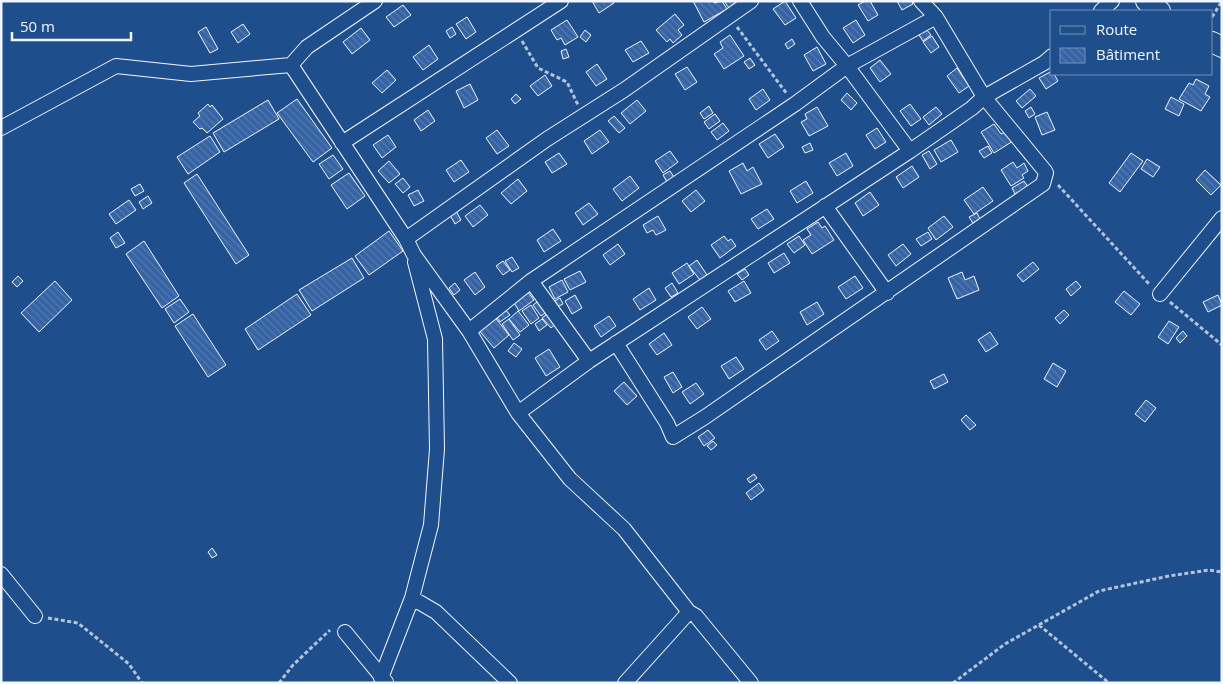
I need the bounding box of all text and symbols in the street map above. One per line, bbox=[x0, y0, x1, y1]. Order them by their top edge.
scale bar bbox=[12, 10, 131, 42]
legend bbox=[1050, 10, 1213, 75]
text: 50 m bbox=[20, 16, 55, 36]
text: Route bbox=[1096, 19, 1137, 39]
text: Bâtiment bbox=[1096, 44, 1160, 64]

